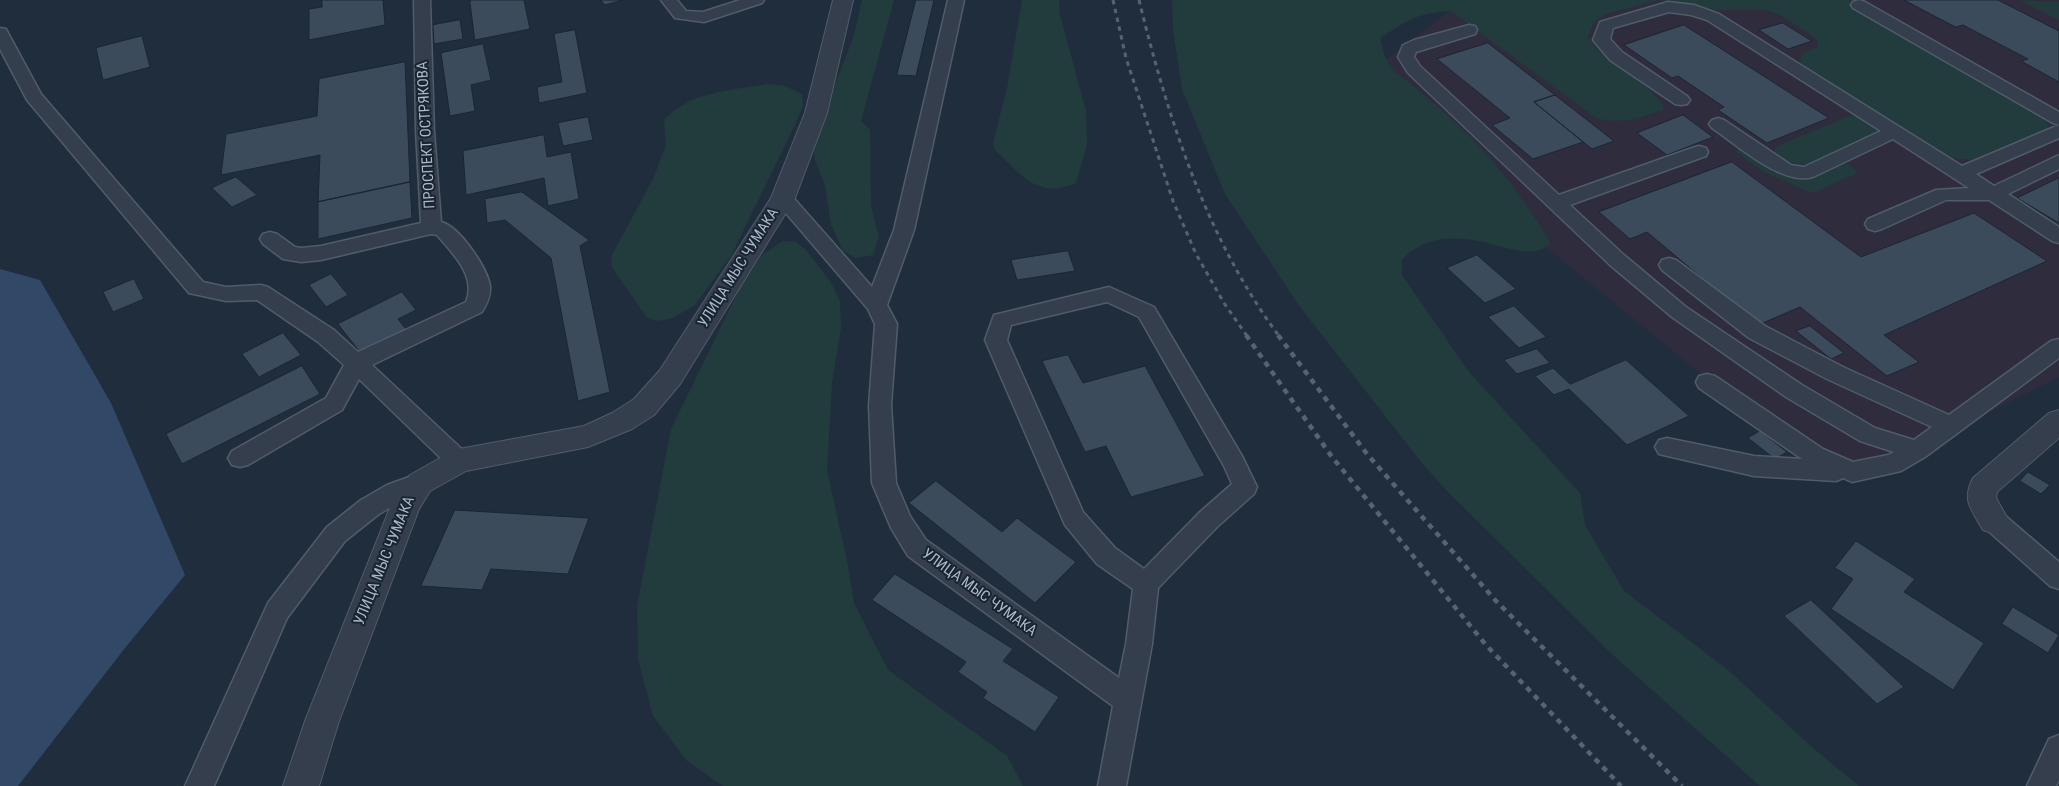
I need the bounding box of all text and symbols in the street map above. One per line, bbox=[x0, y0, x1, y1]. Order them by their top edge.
street label: ПРОСПЕКТ ОСТРЯКОВА bbox=[414, 61, 440, 209]
street label: УЛИЦА МЫС ЧУМАКА bbox=[695, 205, 783, 331]
street label: УЛИЦА МЫС ЧУМАКА bbox=[351, 494, 419, 628]
street label: УЛИЦА МЫС ЧУМАКА bbox=[918, 545, 1040, 641]

